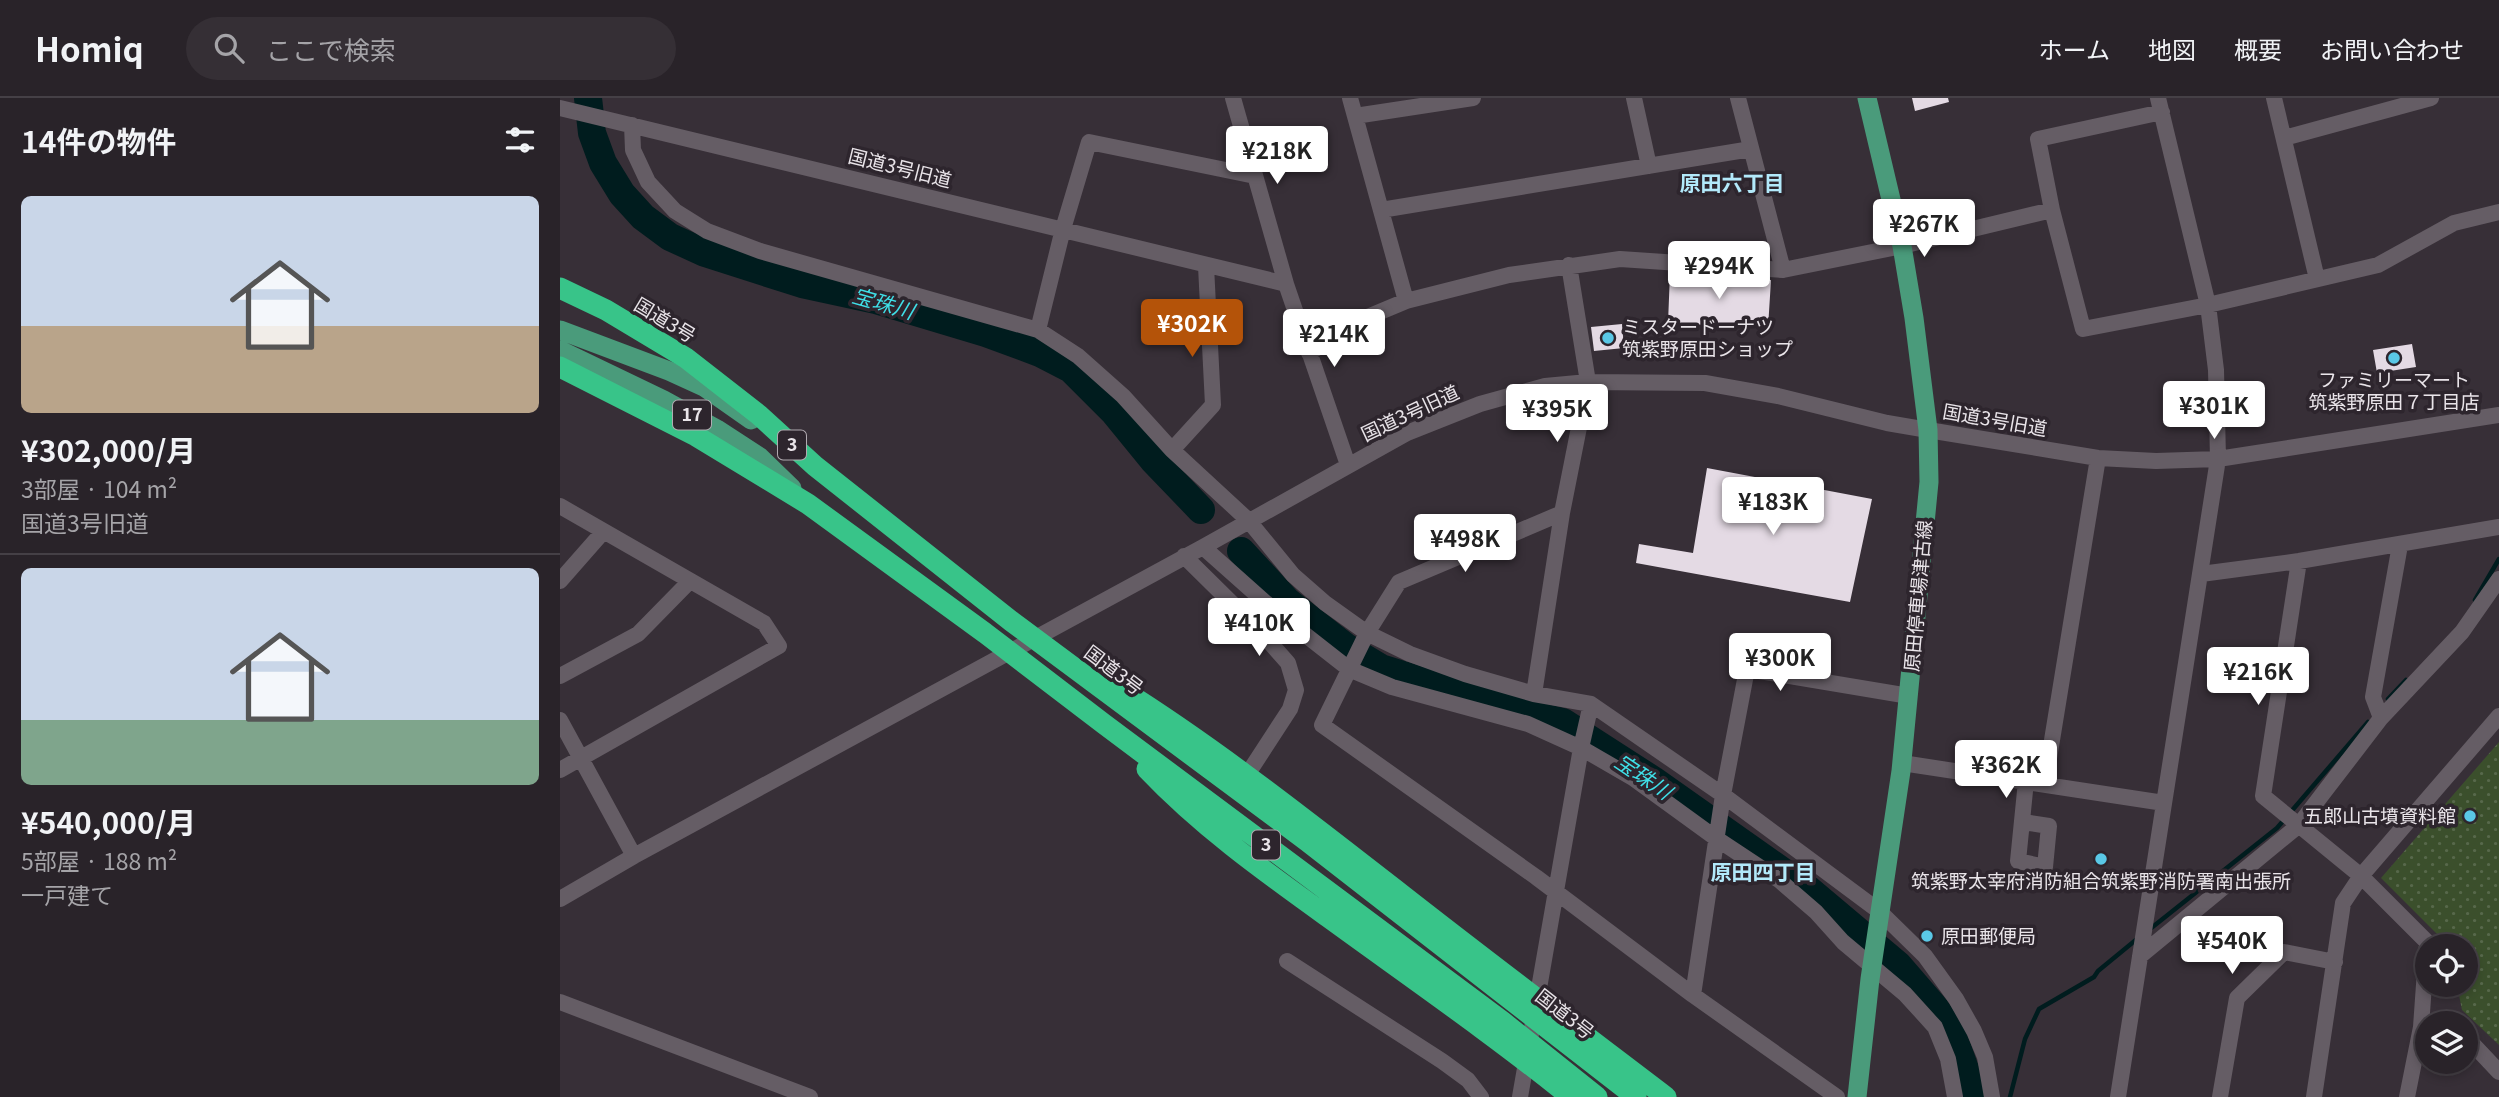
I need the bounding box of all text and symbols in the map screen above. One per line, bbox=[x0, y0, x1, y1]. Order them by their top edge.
search box bbox=[186, 17, 676, 80]
text: Homiq bbox=[35, 24, 144, 72]
icon: search bbox=[210, 29, 248, 67]
text: ここで検索 bbox=[266, 30, 396, 67]
text: ホーム bbox=[2039, 31, 2110, 66]
text: 地図 bbox=[2148, 31, 2196, 66]
text: 概要 bbox=[2234, 31, 2282, 66]
text: お問い合わせ bbox=[2320, 31, 2464, 66]
text: 14件の物件 bbox=[21, 118, 176, 162]
icon: filters bbox=[501, 121, 539, 159]
pin: ¥218K bbox=[1228, 126, 1326, 186]
text: ¥218K bbox=[1242, 132, 1312, 166]
street label: 国道3号旧道 bbox=[846, 141, 955, 192]
district label: 原田六丁目 bbox=[1680, 167, 1785, 197]
pin: ¥267K bbox=[1875, 200, 1973, 259]
text: ¥267K bbox=[1889, 205, 1959, 239]
icon: home bbox=[217, 242, 343, 368]
pin: ¥294K bbox=[1670, 242, 1768, 301]
text: ¥294K bbox=[1684, 247, 1754, 281]
water label: 宝珠川 bbox=[849, 279, 920, 326]
street label: 国道3号 bbox=[630, 290, 702, 348]
pin: ¥302K bbox=[1143, 300, 1241, 359]
text: ¥302K bbox=[1157, 305, 1227, 339]
pin: ¥214K bbox=[1285, 310, 1383, 369]
place label: ミスタードーナツ 筑紫野原田ショップ bbox=[1622, 312, 1793, 361]
text: ¥214K bbox=[1299, 315, 1369, 349]
marker: ミスタードーナツ 筑紫野原田ショップ bbox=[1600, 330, 1616, 346]
marker: ファミリーマート 筑紫野原田７丁目店 bbox=[2386, 350, 2402, 366]
place label: ファミリーマート 筑紫野原田７丁目店 bbox=[2308, 365, 2480, 414]
street label: 国道3号旧道 bbox=[1356, 377, 1463, 446]
pin: ¥301K bbox=[2165, 382, 2263, 441]
pin: ¥395K bbox=[1508, 384, 1606, 444]
text: ¥301K bbox=[2179, 387, 2249, 421]
text: ¥395K bbox=[1522, 390, 1592, 424]
street label: 国道3号旧道 bbox=[1941, 396, 2050, 441]
road number: 17 bbox=[673, 400, 711, 430]
text: ¥302,000/月 bbox=[21, 427, 196, 471]
road number: 3 bbox=[778, 430, 806, 460]
text: 3部屋 · 104 m² bbox=[21, 471, 177, 505]
pin: ¥183K bbox=[1724, 478, 1822, 537]
text: ¥183K bbox=[1738, 483, 1808, 517]
text: 国道3号旧道 bbox=[21, 505, 149, 539]
pin: ¥498K bbox=[1416, 514, 1514, 574]
street label: 原田停車場津古線 bbox=[1896, 519, 1937, 673]
text: ¥498K bbox=[1430, 520, 1500, 554]
pin: ¥410K bbox=[1210, 598, 1308, 658]
text: ¥410K bbox=[1224, 604, 1294, 638]
icon: home bbox=[217, 614, 343, 740]
pin: ¥300K bbox=[1731, 634, 1829, 693]
street label: 国道3号 bbox=[1080, 638, 1150, 700]
text: ¥300K bbox=[1745, 639, 1815, 673]
pin: ¥216K bbox=[2209, 648, 2307, 707]
text: ¥216K bbox=[2223, 653, 2293, 687]
pin: ¥362K bbox=[1957, 740, 2055, 800]
water label: 宝珠川 bbox=[1610, 745, 1680, 807]
text: ¥362K bbox=[1971, 746, 2041, 780]
text: ¥540,000/月 bbox=[21, 799, 196, 843]
place label: 五郎山古墳資料館 bbox=[2304, 801, 2456, 828]
marker: 五郎山古墳資料館 bbox=[2462, 808, 2478, 824]
road number: 3 bbox=[1252, 830, 1280, 860]
text: 5部屋 · 188 m² bbox=[21, 843, 177, 877]
marker: 筑紫野太宰府消防組合筑紫野消防署南出張所 bbox=[2093, 851, 2109, 867]
district label: 原田四丁目 bbox=[1711, 856, 1816, 886]
place label: 筑紫野太宰府消防組合筑紫野消防署南出張所 bbox=[1911, 866, 2291, 893]
text: 一戸建て bbox=[21, 877, 113, 911]
pin: ¥540K bbox=[2183, 916, 2281, 976]
place label: 原田郵便局 bbox=[1941, 921, 2036, 948]
text: ¥540K bbox=[2197, 922, 2267, 956]
marker: 原田郵便局 bbox=[1919, 928, 1935, 944]
map controls bbox=[2415, 934, 2478, 1074]
button: locate bbox=[2415, 934, 2478, 997]
street label: 国道3号 bbox=[1531, 981, 1601, 1044]
button: layers bbox=[2415, 1011, 2478, 1074]

